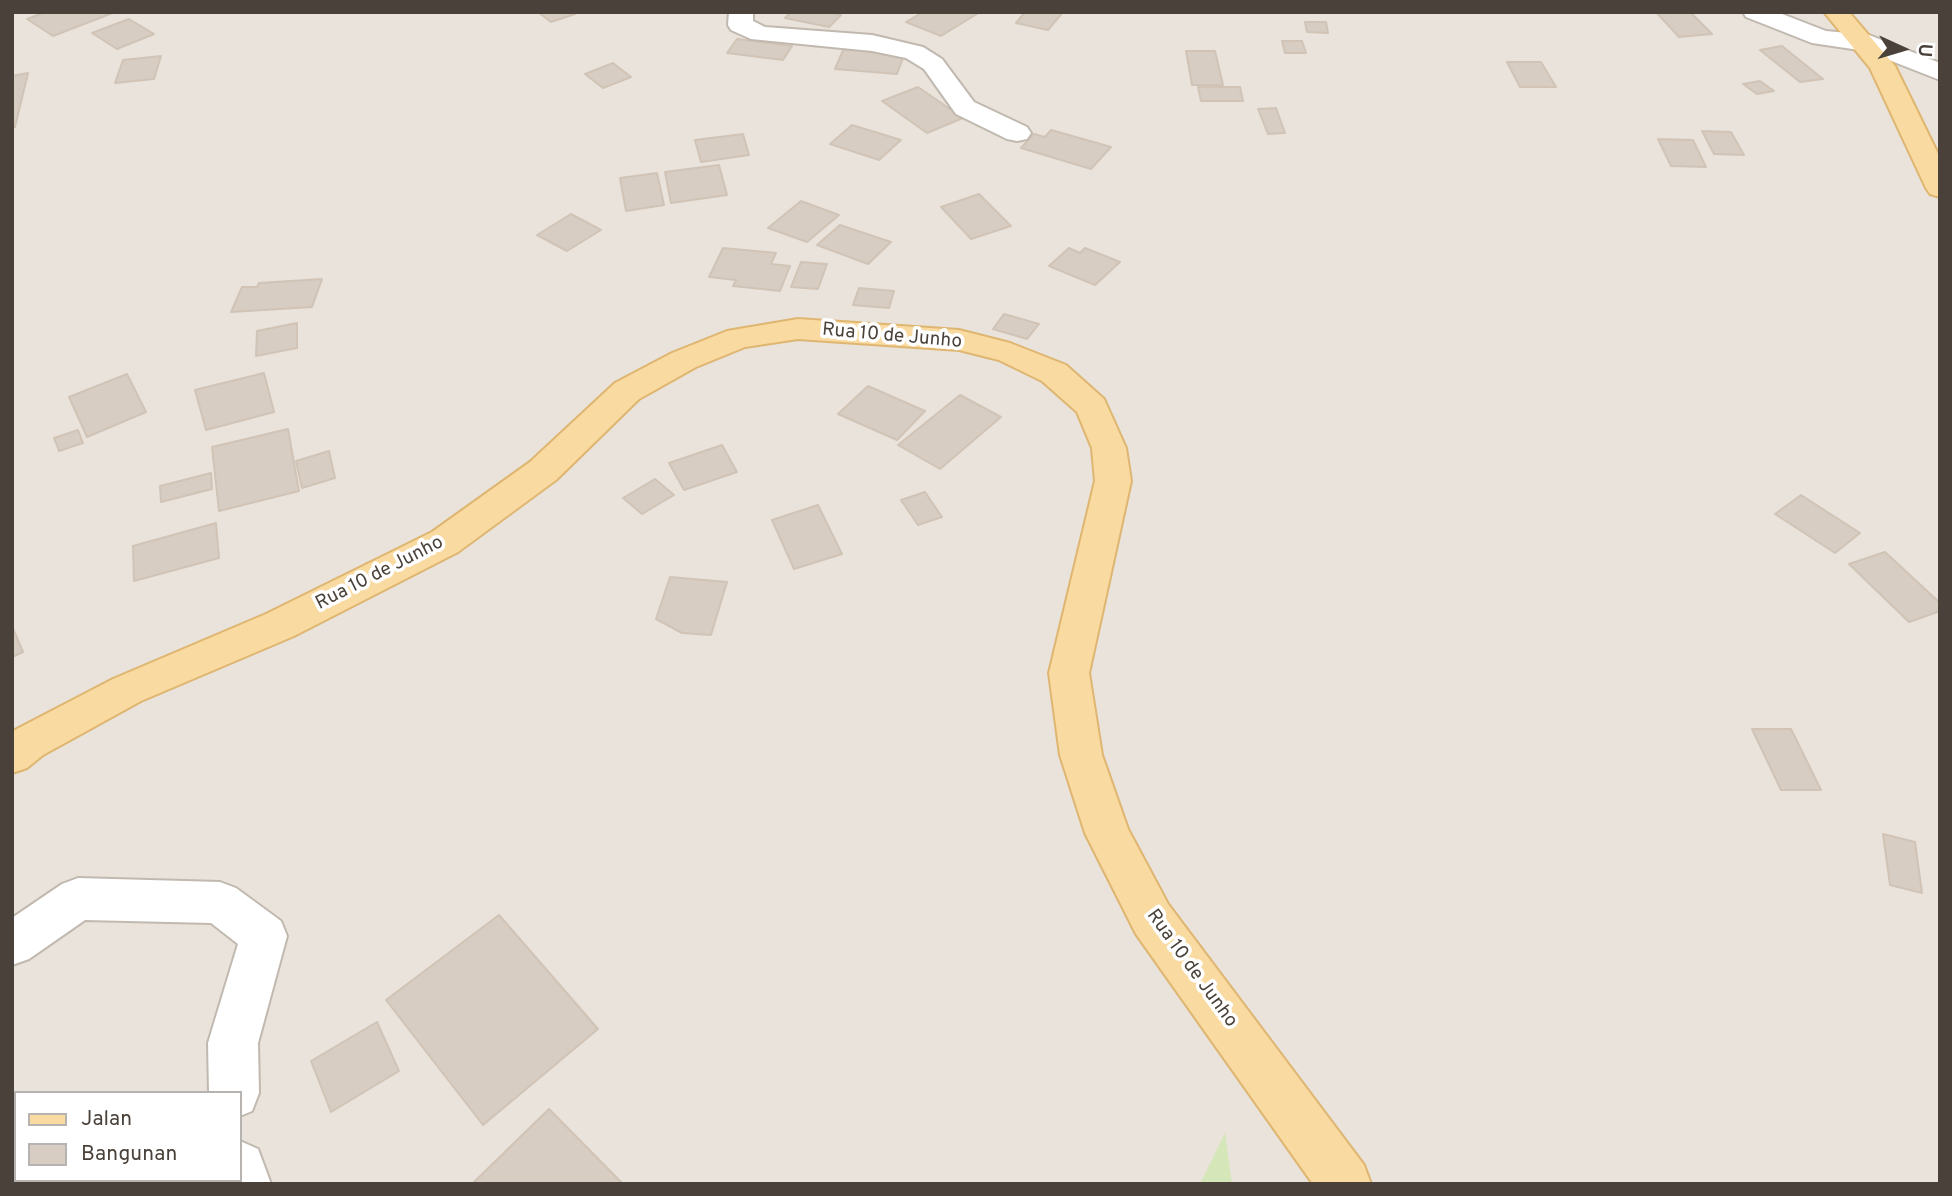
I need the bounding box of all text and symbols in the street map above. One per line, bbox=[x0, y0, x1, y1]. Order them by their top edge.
north arrow bbox=[1868, 14, 1938, 84]
text: U bbox=[1912, 43, 1936, 58]
street label: Rua 10 de Junho bbox=[821, 320, 963, 354]
street label: Rua 10 de Junho bbox=[312, 532, 448, 616]
street label: Rua 10 de Junho bbox=[1141, 906, 1241, 1032]
legend bbox=[14, 1091, 242, 1182]
text: Jalan bbox=[81, 1106, 132, 1133]
text: Bangunan bbox=[81, 1141, 177, 1168]

